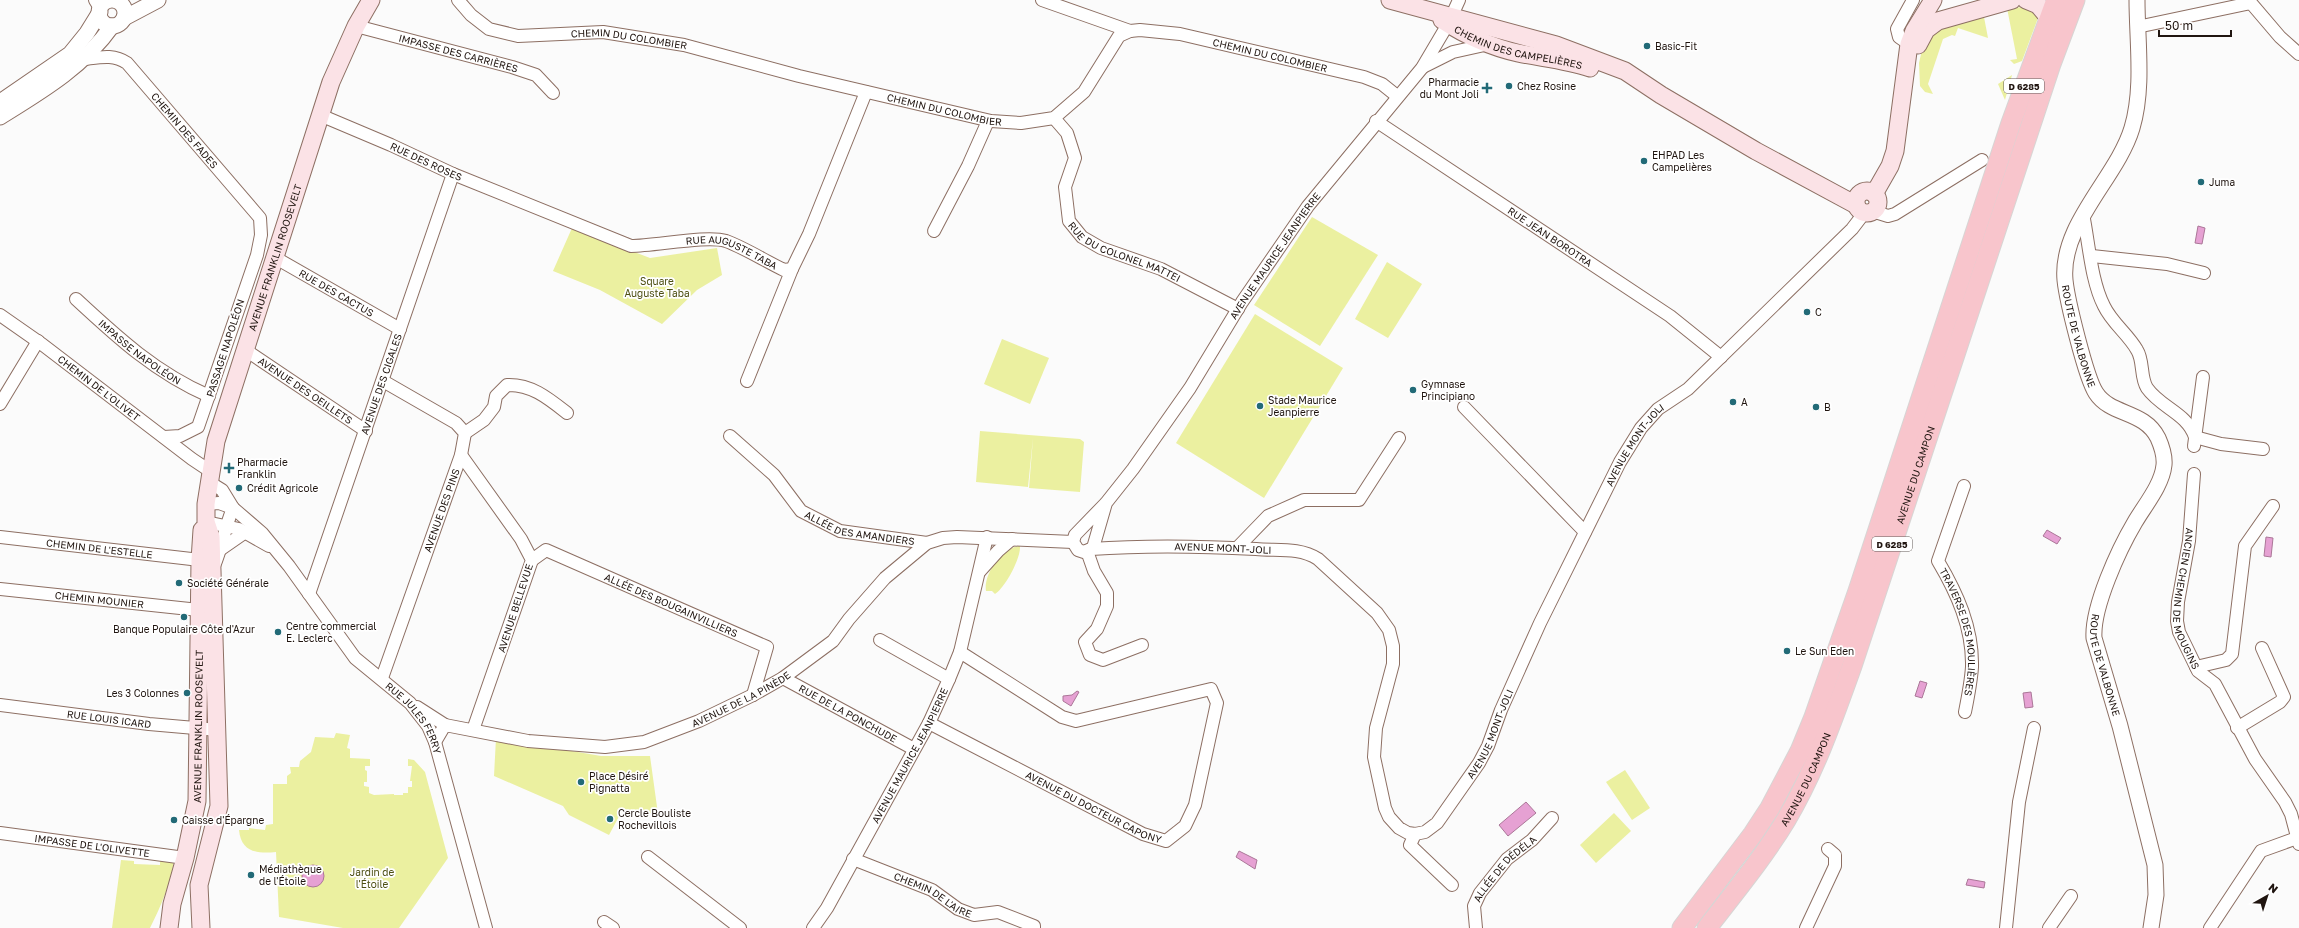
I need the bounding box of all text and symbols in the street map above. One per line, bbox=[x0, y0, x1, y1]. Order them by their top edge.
scale bar bbox=[2159, 12, 2231, 38]
text: 50 m bbox=[2165, 18, 2193, 33]
street label: CHEMIN DES CAMPELIÈRES bbox=[1452, 23, 1584, 71]
street label: CHEMIN DU COLOMBIER bbox=[570, 26, 688, 51]
street label: IMPASSE DES CARRIÈRES bbox=[397, 32, 520, 75]
street label: CHEMIN DU COLOMBIER bbox=[1212, 36, 1329, 74]
place label: Basic-Fit bbox=[1655, 40, 1697, 52]
marker: Basic-Fit bbox=[1642, 41, 1652, 51]
place label: Pharmacie du Mont Joli bbox=[1420, 76, 1479, 100]
road number: D 6285 bbox=[2004, 79, 2044, 93]
place label: Chez Rosine bbox=[1517, 80, 1576, 92]
marker: Chez Rosine bbox=[1504, 81, 1514, 91]
marker: Pharmacie du Mont Joli bbox=[1482, 83, 1492, 93]
street label: CHEMIN DES FADES bbox=[149, 90, 221, 171]
street label: CHEMIN DU COLOMBIER bbox=[886, 91, 1002, 128]
street label: RUE DES ROSES bbox=[388, 140, 464, 183]
place label: EHPAD Les Campelières bbox=[1652, 149, 1712, 173]
marker: EHPAD Les Campelières bbox=[1639, 156, 1649, 166]
place label: Juma bbox=[2209, 176, 2235, 188]
marker: Juma bbox=[2196, 177, 2206, 187]
street label: AVENUE FRANKLIN ROOSEVELT bbox=[246, 183, 304, 332]
street label: AVENUE MAURICE JEANPIERRE bbox=[1227, 190, 1323, 321]
street label: RUE JEAN BOROTRA bbox=[1506, 204, 1595, 269]
street label: RUE DU COLONEL MATTEI bbox=[1066, 219, 1183, 284]
street label: RUE AUGUSTE TABA bbox=[685, 233, 780, 272]
street label: RUE DES CACTUS bbox=[297, 267, 376, 319]
park label: Square Auguste Taba bbox=[624, 275, 690, 299]
street label: ROUTE DE VALBONNE bbox=[2060, 284, 2098, 389]
street label: PASSAGE NAPOLÉON bbox=[204, 298, 246, 398]
place label: C bbox=[1815, 306, 1822, 318]
marker: C bbox=[1802, 307, 1812, 317]
street label: IMPASSE NAPOLÉON bbox=[96, 317, 183, 387]
street label: AVENUE DES CIGALES bbox=[358, 332, 404, 436]
street label: CHEMIN DE L'OLIVET bbox=[56, 353, 143, 423]
street label: AVENUE DES OEILLETS bbox=[256, 354, 355, 426]
place label: Gymnase Principiano bbox=[1421, 378, 1475, 402]
marker: Gymnase Principiano bbox=[1408, 385, 1418, 395]
place label: Stade Maurice Jeanpierre bbox=[1268, 394, 1337, 418]
place label: A bbox=[1741, 396, 1748, 408]
marker: A bbox=[1728, 397, 1738, 407]
marker: Stade Maurice Jeanpierre bbox=[1255, 401, 1265, 411]
street label: AVENUE MONT-JOLI bbox=[1603, 401, 1666, 488]
place label: B bbox=[1824, 401, 1831, 413]
marker: B bbox=[1811, 402, 1821, 412]
street label: AVENUE DU CAMPON bbox=[1893, 424, 1937, 525]
place label: Pharmacie Franklin bbox=[237, 456, 288, 480]
marker: Pharmacie Franklin bbox=[224, 463, 234, 473]
street label: AVENUE DES PINS bbox=[421, 467, 462, 554]
place label: Crédit Agricole bbox=[247, 482, 319, 494]
marker: Crédit Agricole bbox=[234, 483, 244, 493]
street label: ALLÉE DES AMANDIERS bbox=[803, 508, 915, 547]
street label: ANCIEN CHEMIN DE MOUGINS bbox=[2171, 527, 2202, 671]
street label: CHEMIN DE L'ESTELLE bbox=[45, 536, 153, 561]
road number: D 6285 bbox=[1872, 537, 1912, 551]
street label: AVENUE MONT-JOLI bbox=[1174, 540, 1272, 556]
street label: AVENUE BELLEVUE bbox=[495, 562, 535, 654]
street label: TRAVERSE DES MOULIÈRES bbox=[1937, 566, 1978, 697]
street label: ALLÉE DES BOUGAINVILLIERS bbox=[603, 570, 740, 639]
place label: Société Générale bbox=[187, 577, 269, 589]
marker: Société Générale bbox=[174, 578, 184, 588]
street label: CHEMIN MOUNIER bbox=[54, 589, 145, 610]
marker: Banque Populaire Côte d'Azur bbox=[179, 612, 189, 622]
street label: ROUTE DE VALBONNE bbox=[2087, 613, 2123, 717]
place label: Centre commercial E. Leclerc bbox=[286, 620, 376, 644]
place label: Banque Populaire Côte d'Azur bbox=[113, 623, 255, 635]
marker: Centre commercial E. Leclerc bbox=[273, 627, 283, 637]
place label: Le Sun Eden bbox=[1795, 645, 1854, 657]
marker: Le Sun Eden bbox=[1782, 646, 1792, 656]
street label: AVENUE FRANKLIN ROOSEVELT bbox=[191, 650, 205, 803]
street label: AVENUE DE LA PINÈDE bbox=[690, 669, 793, 729]
street label: RUE JULES FERRY bbox=[383, 680, 444, 755]
street label: RUE DE LA PONCHUDE bbox=[797, 682, 899, 745]
street label: AVENUE MAURICE JEANPIERRE bbox=[869, 686, 950, 825]
place label: Les 3 Colonnes bbox=[106, 687, 179, 699]
street label: AVENUE MONT-JOLI bbox=[1464, 687, 1516, 781]
marker: Les 3 Colonnes bbox=[182, 688, 192, 698]
street label: RUE LOUIS ICARD bbox=[66, 708, 152, 730]
street label: AVENUE DU CAMPON bbox=[1778, 731, 1833, 828]
street label: AVENUE DU DOCTEUR CAPONY bbox=[1024, 768, 1164, 845]
place label: Place Désiré Pignatta bbox=[589, 770, 649, 794]
marker: Place Désiré Pignatta bbox=[576, 777, 586, 787]
place label: Cercle Bouliste Rochevillois bbox=[618, 807, 691, 831]
place label: Caisse d'Épargne bbox=[182, 814, 264, 826]
marker: Cercle Bouliste Rochevillois bbox=[605, 814, 615, 824]
marker: Caisse d'Épargne bbox=[169, 815, 179, 825]
street label: IMPASSE DE L'OLIVETTE bbox=[34, 832, 151, 859]
street label: ALLÉE DE DÉDÉLA bbox=[1471, 833, 1539, 904]
place label: Médiathèque de l'Étoile bbox=[259, 863, 322, 887]
park label: Jardin de l'Étoile bbox=[350, 866, 394, 890]
marker: Médiathèque de l'Étoile bbox=[246, 870, 256, 880]
street label: CHEMIN DE L'AIRE bbox=[892, 870, 974, 920]
north arrow bbox=[2247, 876, 2287, 916]
text: N bbox=[2266, 880, 2281, 896]

